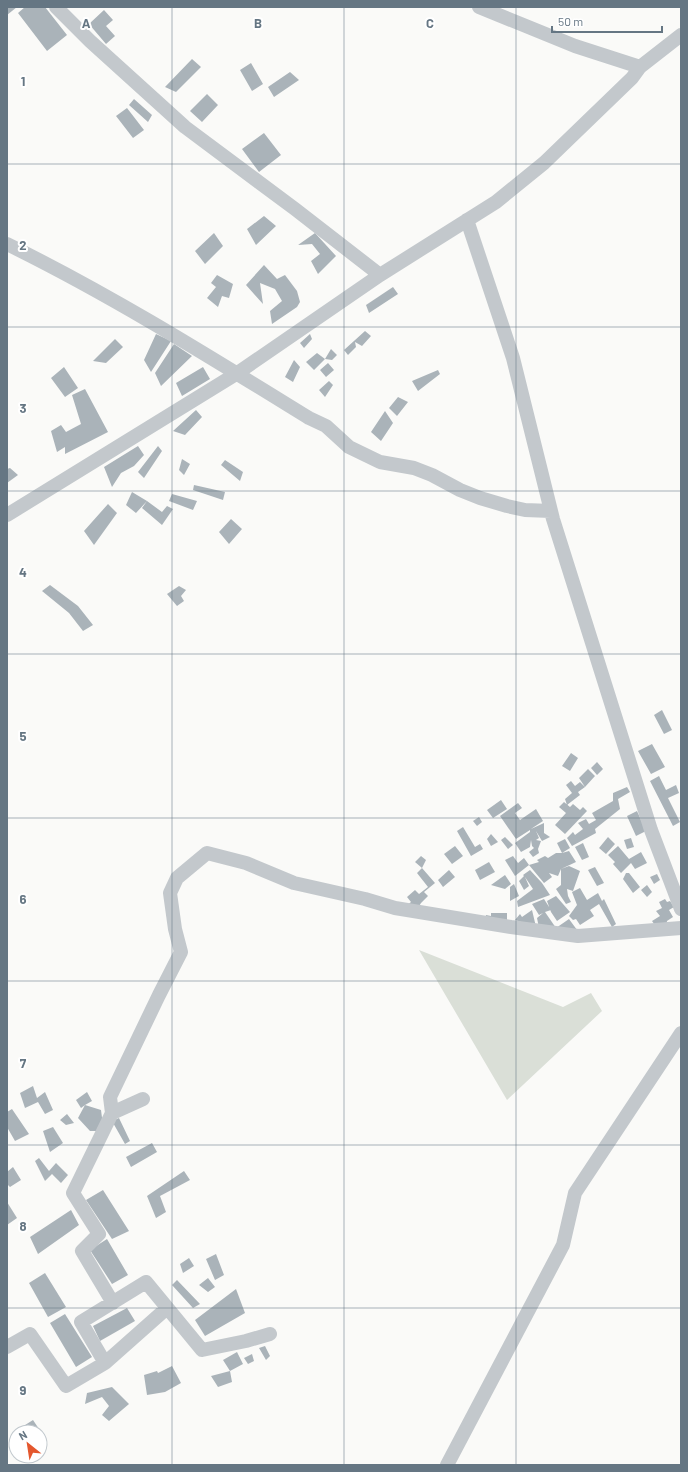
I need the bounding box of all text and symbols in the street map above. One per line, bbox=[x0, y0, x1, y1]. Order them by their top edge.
scale bar bbox=[552, 8, 662, 34]
text: 50 m bbox=[558, 14, 583, 28]
text: A bbox=[82, 15, 91, 31]
text: B bbox=[254, 15, 262, 31]
text: C bbox=[426, 15, 434, 31]
text: 1 bbox=[21, 73, 25, 89]
text: 2 bbox=[19, 237, 27, 253]
text: 3 bbox=[19, 400, 27, 416]
text: 4 bbox=[19, 564, 27, 580]
text: 5 bbox=[19, 728, 27, 744]
text: 6 bbox=[20, 891, 27, 907]
text: 7 bbox=[20, 1055, 27, 1071]
text: 8 bbox=[19, 1218, 27, 1234]
text: 9 bbox=[20, 1382, 27, 1398]
north arrow bbox=[8, 1424, 48, 1464]
text: N bbox=[16, 1427, 29, 1442]

